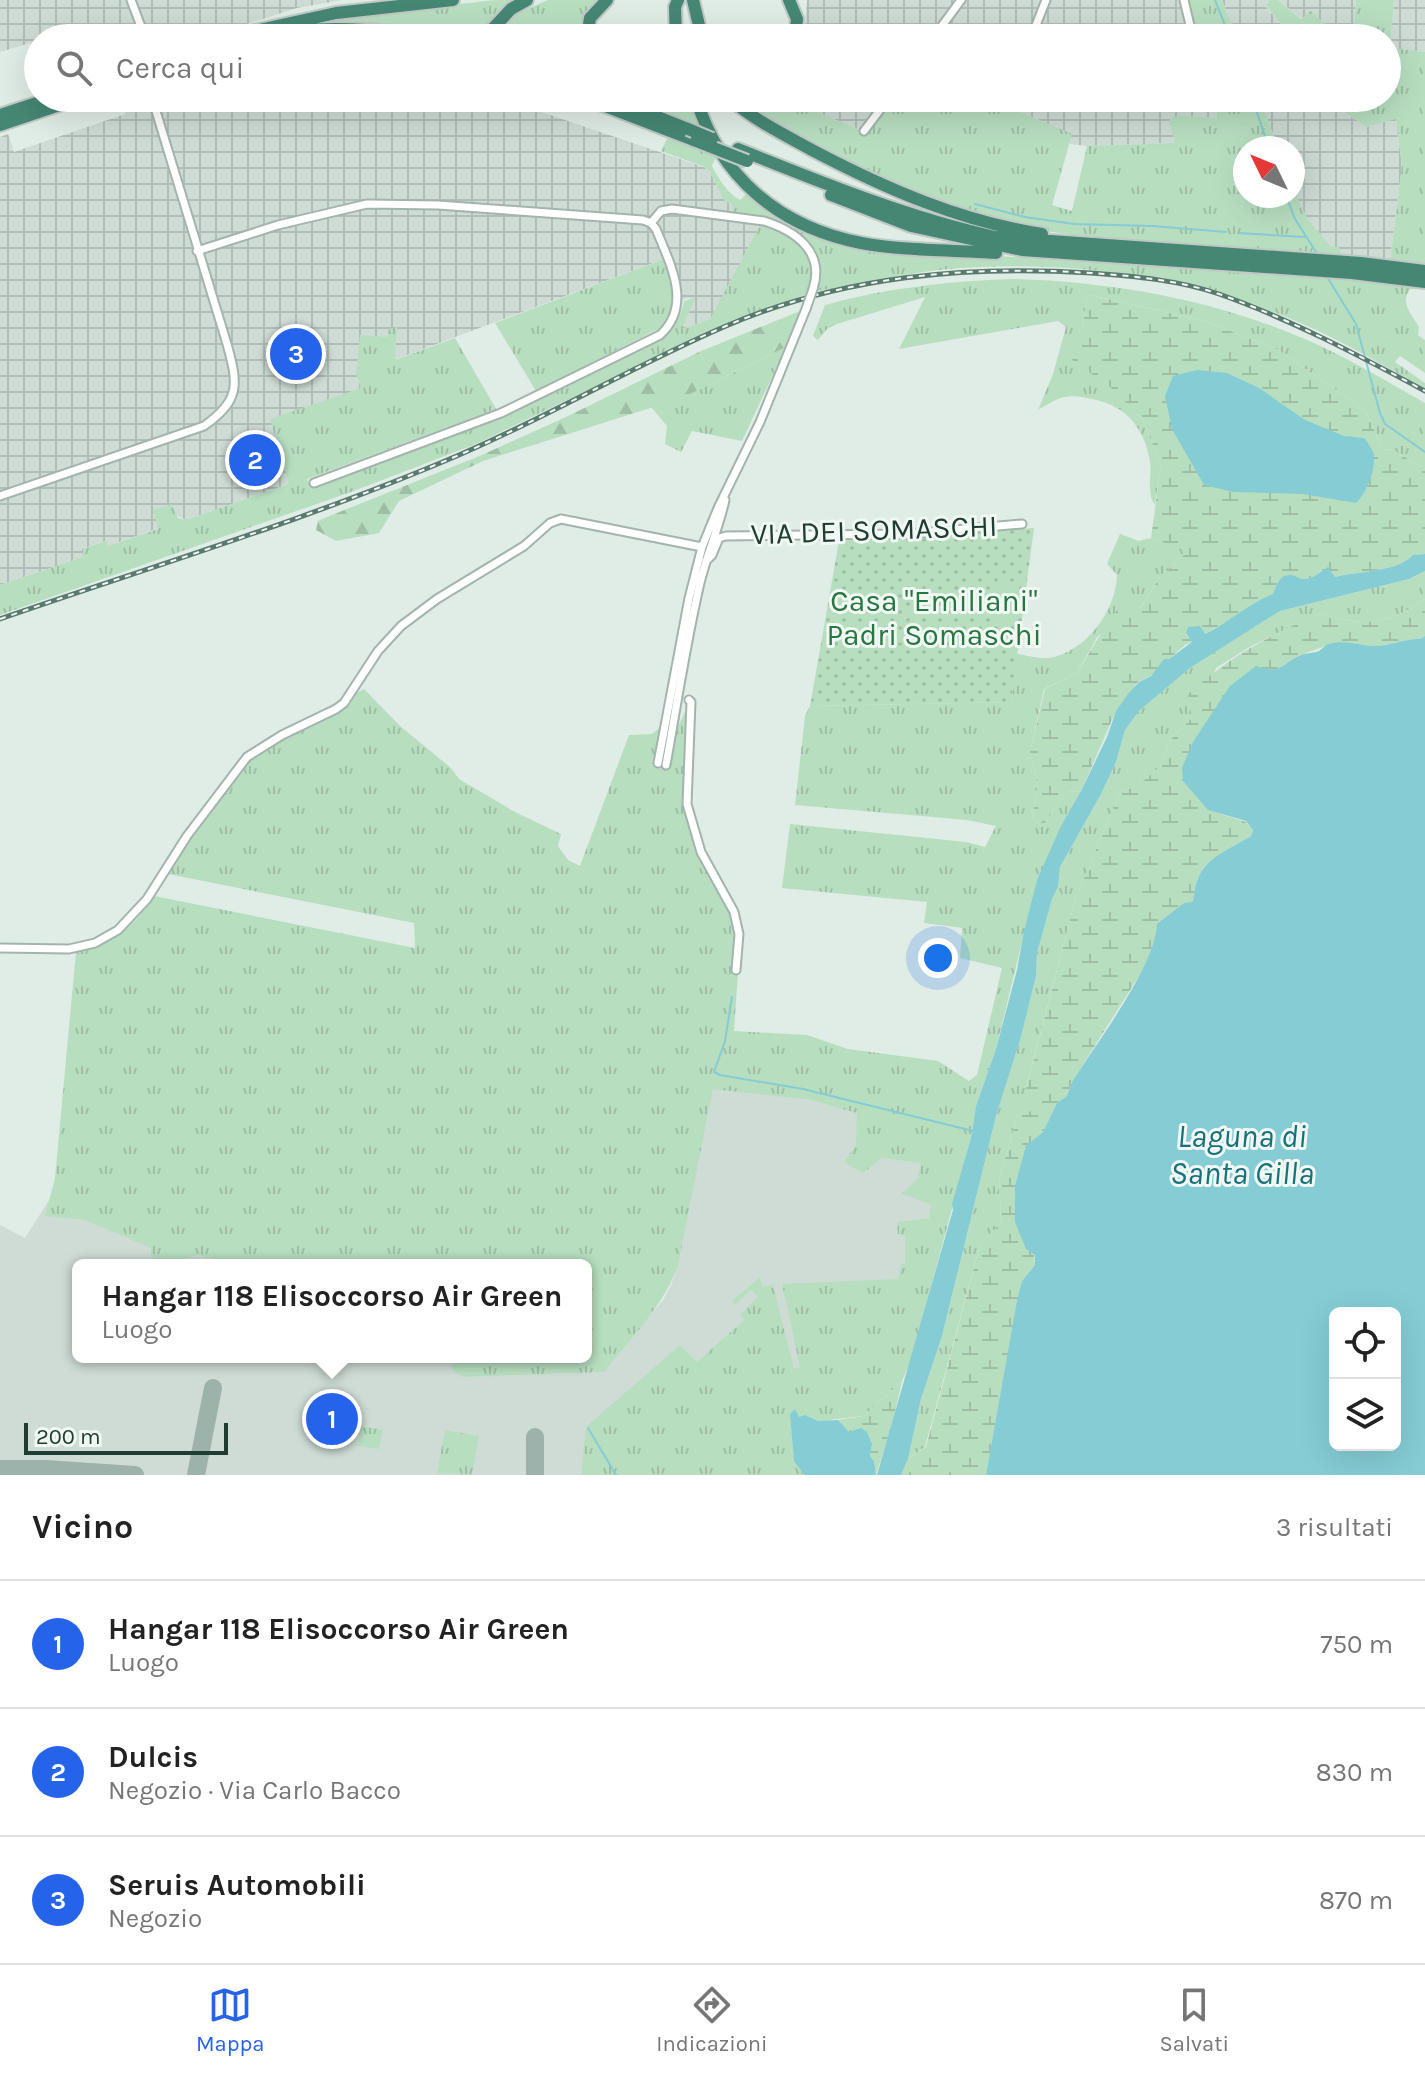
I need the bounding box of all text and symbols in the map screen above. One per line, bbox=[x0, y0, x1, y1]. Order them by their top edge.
search box bbox=[24, 24, 1401, 112]
icon: search bbox=[52, 46, 96, 90]
text: Cerca qui bbox=[116, 50, 244, 86]
north arrow bbox=[1233, 136, 1305, 208]
pin: 3 bbox=[270, 324, 322, 384]
pin: 2 bbox=[229, 430, 281, 490]
street label: VIA DEI SOMASCHI bbox=[750, 508, 998, 552]
park label: Casa "Emiliani" Padri Somaschi bbox=[826, 583, 1042, 653]
your location bbox=[918, 938, 958, 978]
water label: Laguna di Santa Gilla bbox=[1170, 1118, 1314, 1192]
popup bbox=[72, 1259, 592, 1363]
text: Hangar 118 Elisoccorso Air Green bbox=[102, 1278, 563, 1314]
map controls bbox=[1329, 1307, 1401, 1451]
button: locate bbox=[1329, 1307, 1401, 1379]
text: Luogo bbox=[102, 1314, 173, 1345]
button: layers bbox=[1329, 1379, 1401, 1451]
pin: 1 bbox=[306, 1389, 358, 1449]
scale bar bbox=[24, 1419, 228, 1455]
text: 200 m bbox=[36, 1424, 101, 1450]
text: Vicino bbox=[32, 1507, 133, 1547]
text: 3 risultati bbox=[1276, 1512, 1393, 1543]
text: Hangar 118 Elisoccorso Air Green bbox=[108, 1611, 569, 1647]
text: 1 bbox=[53, 1629, 63, 1660]
text: 750 m bbox=[1320, 1629, 1393, 1660]
text: Luogo bbox=[108, 1647, 179, 1678]
text: Dulcis bbox=[108, 1739, 198, 1775]
text: 2 bbox=[50, 1757, 66, 1788]
text: 830 m bbox=[1316, 1757, 1393, 1788]
text: Negozio · Via Carlo Bacco bbox=[108, 1775, 401, 1806]
text: Seruis Automobili bbox=[108, 1867, 366, 1903]
text: 3 bbox=[50, 1885, 66, 1916]
text: 870 m bbox=[1319, 1885, 1393, 1916]
text: Negozio bbox=[108, 1903, 202, 1934]
tab: Mappa bbox=[196, 1983, 264, 2057]
tab: Indicazioni bbox=[656, 1983, 768, 2057]
tab: Salvati bbox=[1159, 1983, 1229, 2057]

